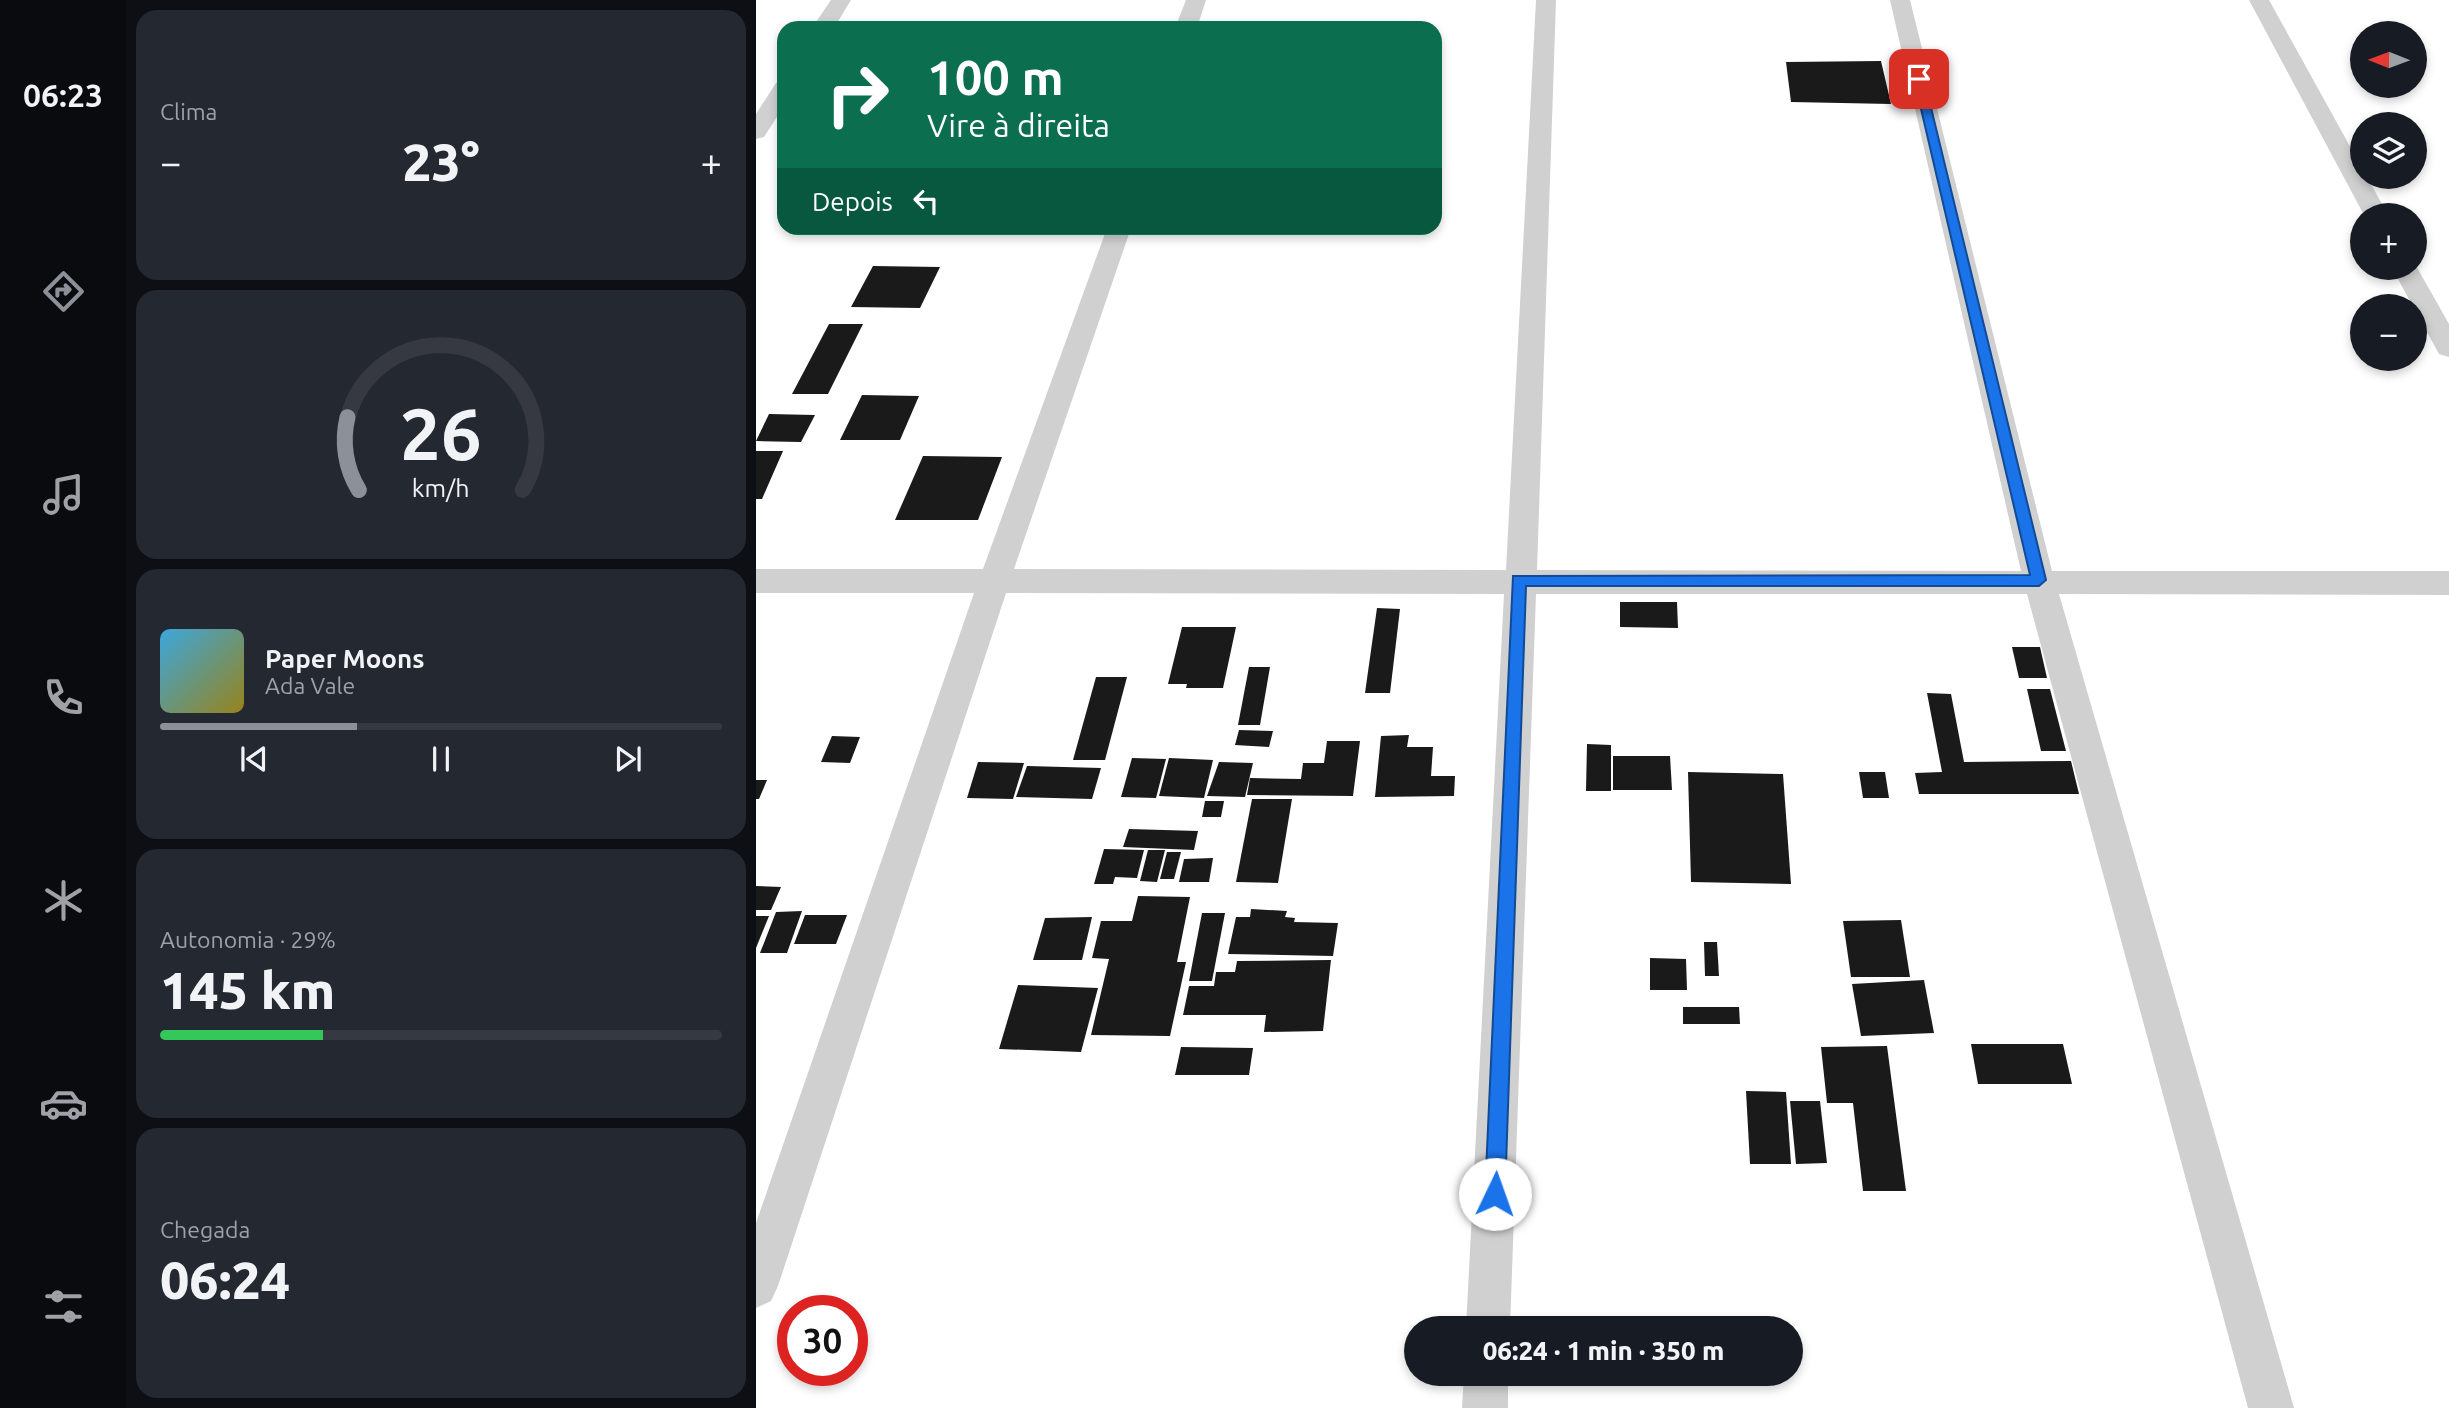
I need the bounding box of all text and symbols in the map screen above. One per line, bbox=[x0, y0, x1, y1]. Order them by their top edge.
north arrow bbox=[2350, 21, 2427, 98]
map controls bbox=[2350, 21, 2427, 371]
icon: right bbox=[812, 49, 903, 140]
text: 100 m bbox=[927, 49, 1064, 104]
pin bbox=[1889, 49, 1949, 109]
icon: arrive bbox=[1900, 60, 1938, 98]
text: 06:23 bbox=[23, 77, 103, 113]
text: Clima bbox=[160, 99, 217, 124]
text: Vire à direita bbox=[927, 107, 1110, 143]
button: layers bbox=[2350, 112, 2427, 189]
text: 23° bbox=[402, 133, 480, 191]
text: − bbox=[160, 141, 181, 183]
text: + bbox=[701, 141, 722, 183]
icon: left bbox=[907, 182, 945, 220]
text: Depois bbox=[812, 187, 893, 216]
button: + bbox=[2350, 203, 2427, 280]
icon: directions bbox=[39, 267, 88, 316]
button: − bbox=[2350, 294, 2427, 371]
text: 26 bbox=[400, 393, 482, 475]
icon: music bbox=[39, 470, 88, 519]
text: km/h bbox=[412, 474, 470, 502]
text: Paper Moons bbox=[265, 644, 424, 673]
icon: phone bbox=[39, 673, 88, 722]
text: Ada Vale bbox=[265, 673, 355, 698]
icon: previous bbox=[235, 740, 273, 778]
icon: pause bbox=[422, 740, 460, 778]
icon: next bbox=[609, 740, 647, 778]
icon: climate bbox=[39, 876, 88, 925]
text: Autonomia · 29% bbox=[160, 927, 336, 952]
text: 145 km bbox=[160, 961, 335, 1019]
icon: car bbox=[39, 1079, 88, 1128]
position arrow bbox=[1458, 1157, 1532, 1231]
text: Chegada bbox=[160, 1217, 250, 1242]
text: 06:24 bbox=[160, 1251, 290, 1309]
icon: filters bbox=[39, 1282, 88, 1331]
speed limit sign: 30 bbox=[777, 1295, 868, 1386]
text: 06:24 · 1 min · 350 m bbox=[1483, 1336, 1724, 1365]

